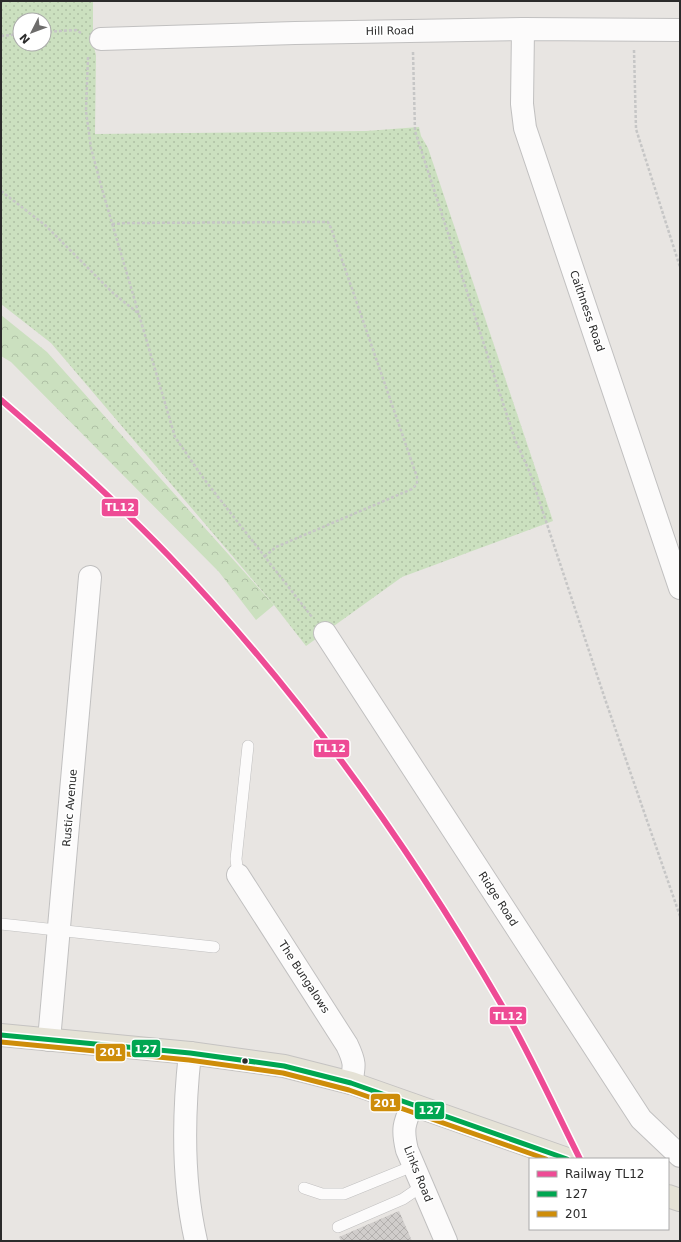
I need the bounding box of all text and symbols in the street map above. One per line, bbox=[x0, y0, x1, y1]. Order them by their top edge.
north arrow bbox=[12, 12, 52, 52]
street label: Hill Road bbox=[366, 24, 414, 38]
text: N bbox=[17, 31, 33, 46]
street label: Caithness Road bbox=[567, 269, 607, 353]
line badge: TL12 bbox=[101, 498, 139, 517]
text: TL12 bbox=[105, 501, 135, 514]
line badge: TL12 bbox=[313, 739, 350, 758]
text: TL12 bbox=[316, 742, 346, 755]
street label: Rustic Avenue bbox=[60, 769, 80, 847]
street label: Ridge Road bbox=[476, 869, 520, 929]
street label: The Bungalows bbox=[275, 938, 332, 1016]
line badge: TL12 bbox=[489, 1006, 527, 1025]
text: TL12 bbox=[493, 1010, 523, 1023]
line badge: 127 bbox=[131, 1039, 161, 1058]
line badge: 201 bbox=[95, 1043, 126, 1062]
text: 127 bbox=[135, 1043, 157, 1056]
text: 201 bbox=[100, 1046, 122, 1059]
unlabelled marker bbox=[240, 1056, 250, 1066]
line badge: 201 bbox=[370, 1093, 401, 1112]
text: 201 bbox=[374, 1097, 396, 1110]
line badge: 127 bbox=[414, 1101, 445, 1120]
text: 127 bbox=[419, 1104, 441, 1117]
street label: Links Road bbox=[401, 1144, 435, 1204]
legend bbox=[529, 1158, 669, 1230]
text: Railway TL12 bbox=[565, 1167, 644, 1181]
text: 127 bbox=[565, 1187, 588, 1201]
text: 201 bbox=[565, 1207, 588, 1221]

